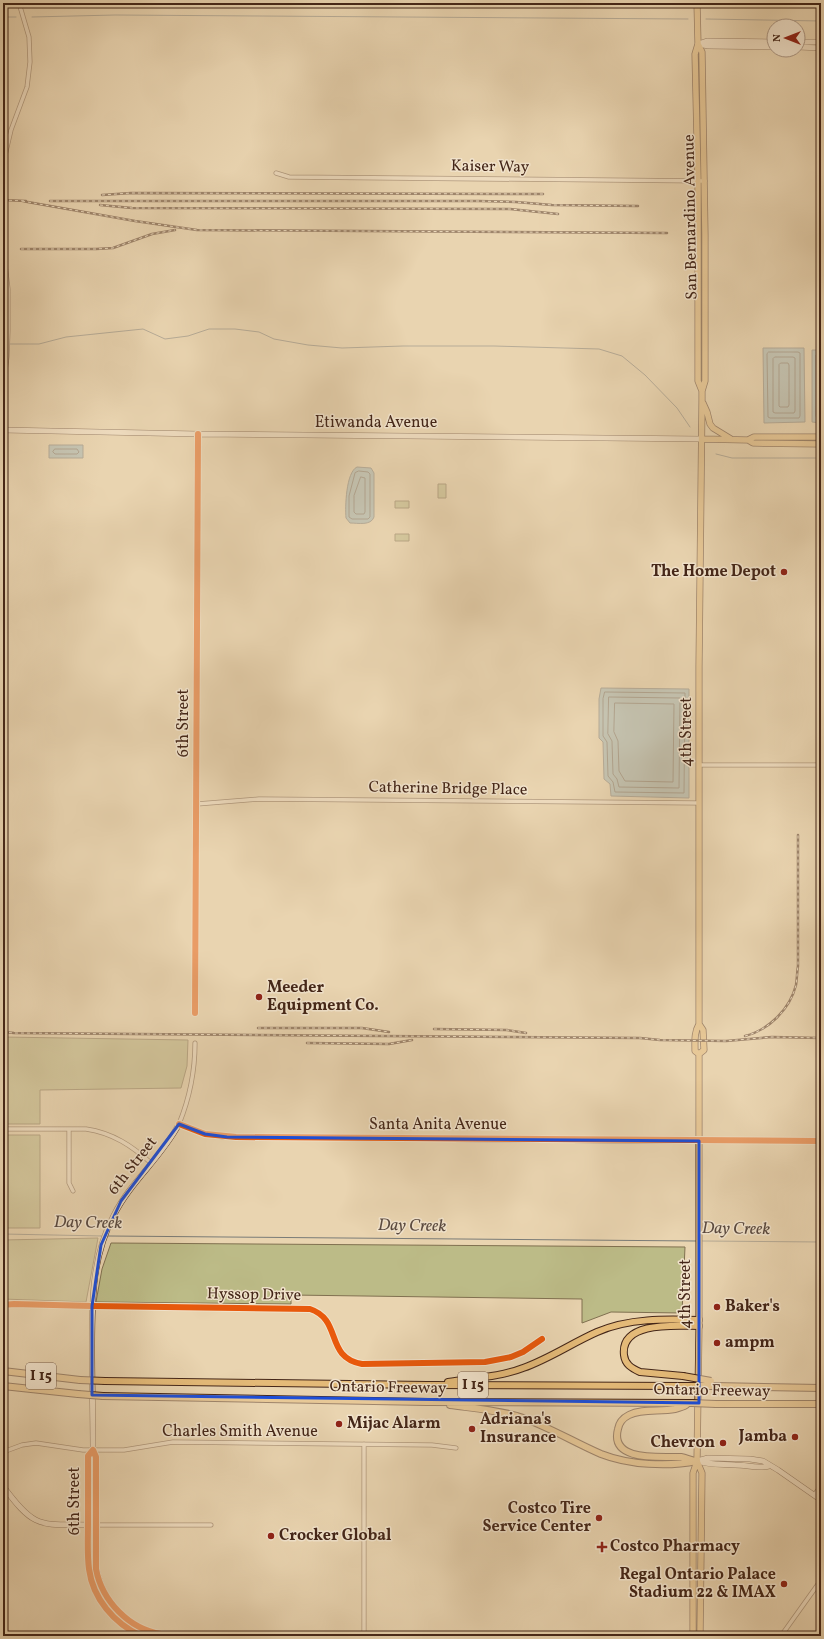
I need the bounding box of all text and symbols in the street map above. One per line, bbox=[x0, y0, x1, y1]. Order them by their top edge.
north arrow bbox=[766, 18, 806, 58]
text: N bbox=[770, 34, 785, 42]
street label: San Bernardino Avenue bbox=[679, 134, 703, 300]
street label: Kaiser Way bbox=[451, 155, 530, 179]
street label: Etiwanda Avenue bbox=[315, 412, 437, 434]
place label: The Home Depot bbox=[651, 561, 776, 583]
marker: The Home Depot bbox=[779, 567, 789, 577]
street label: 6th Street bbox=[173, 688, 195, 757]
street label: 4th Street bbox=[676, 697, 698, 767]
street label: Catherine Bridge Place bbox=[368, 777, 528, 801]
place label: Meeder Equipment Co. bbox=[267, 977, 379, 1017]
marker: Meeder Equipment Co. bbox=[254, 992, 264, 1002]
street label: Santa Anita Avenue bbox=[369, 1114, 507, 1136]
street label: 6th Street bbox=[103, 1132, 163, 1200]
water label: Day Creek bbox=[54, 1211, 122, 1235]
water label: Day Creek bbox=[378, 1214, 446, 1238]
water label: Day Creek bbox=[702, 1217, 770, 1241]
street label: 4th Street bbox=[675, 1259, 697, 1329]
street label: Hyssop Drive bbox=[207, 1283, 301, 1307]
place label: Baker's bbox=[725, 1296, 780, 1318]
marker: Baker's bbox=[712, 1302, 722, 1312]
place label: ampm bbox=[725, 1332, 775, 1354]
marker: ampm bbox=[712, 1338, 722, 1348]
road number: I 15 bbox=[26, 1363, 56, 1389]
road number: I 15 bbox=[458, 1372, 488, 1398]
street label: Ontario Freeway bbox=[329, 1376, 447, 1400]
street label: Ontario Freeway bbox=[653, 1379, 771, 1403]
place label: Adriana's Insurance bbox=[480, 1409, 556, 1449]
place label: Mijac Alarm bbox=[347, 1413, 441, 1435]
marker: Mijac Alarm bbox=[334, 1419, 344, 1429]
street label: Charles Smith Avenue bbox=[162, 1421, 318, 1443]
marker: Adriana's Insurance bbox=[467, 1424, 477, 1434]
place label: Jamba bbox=[738, 1426, 787, 1448]
place label: Chevron bbox=[650, 1432, 715, 1454]
marker: Jamba bbox=[790, 1432, 800, 1442]
marker: Chevron bbox=[718, 1438, 728, 1448]
street label: 6th Street bbox=[64, 1466, 86, 1535]
place label: Costco Tire Service Center bbox=[483, 1498, 591, 1538]
marker: Costco Tire Service Center bbox=[594, 1513, 604, 1523]
place label: Crocker Global bbox=[279, 1525, 392, 1547]
marker: Crocker Global bbox=[266, 1531, 276, 1541]
place label: Costco Pharmacy bbox=[610, 1536, 740, 1558]
marker: Costco Pharmacy bbox=[597, 1542, 607, 1552]
place label: Regal Ontario Palace Stadium 22 & IMAX bbox=[620, 1564, 776, 1604]
marker: Regal Ontario Palace Stadium 22 & IMAX bbox=[779, 1579, 789, 1589]

